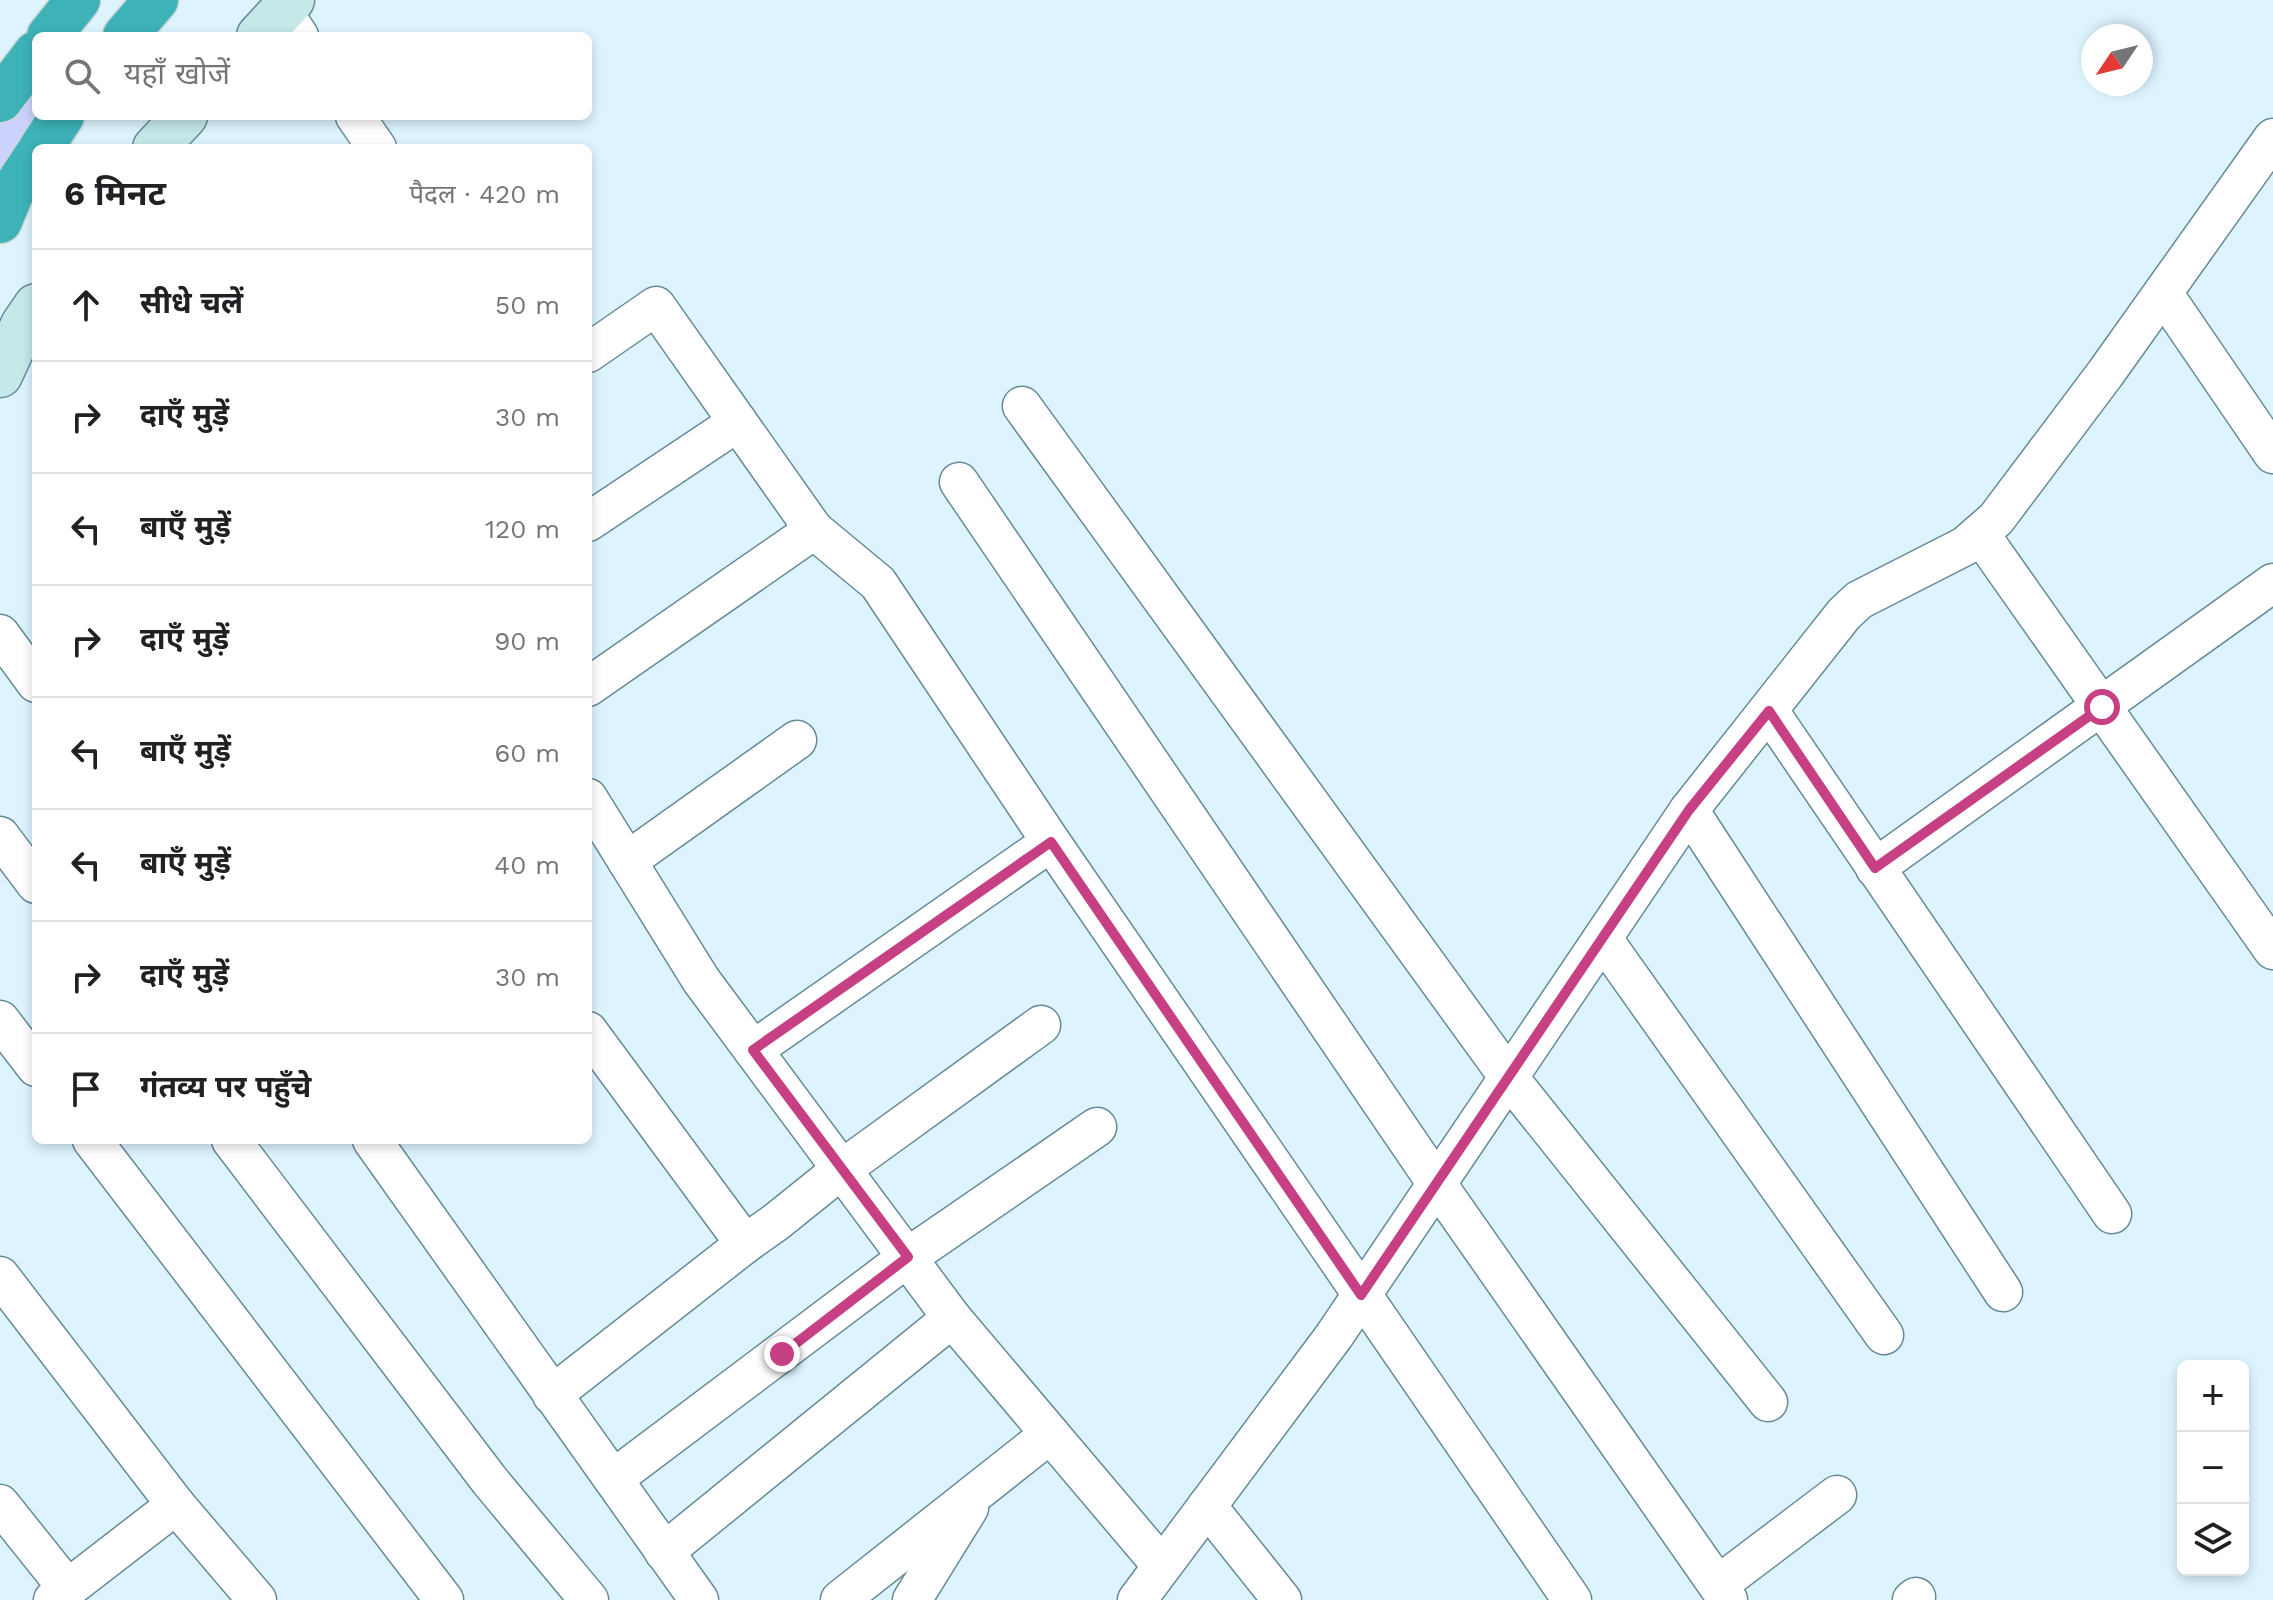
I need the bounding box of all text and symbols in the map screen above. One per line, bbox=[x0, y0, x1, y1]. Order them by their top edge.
north arrow bbox=[2081, 24, 2153, 96]
search box bbox=[32, 32, 592, 120]
icon: search bbox=[60, 54, 104, 98]
text: यहाँ खोजें bbox=[124, 56, 230, 91]
text: 6 मिनट bbox=[64, 173, 166, 213]
text: पैदल · 420 m bbox=[409, 179, 560, 209]
icon: ahead bbox=[64, 283, 108, 327]
text: सीधे चलें bbox=[140, 285, 243, 320]
text: 50 m bbox=[495, 290, 560, 320]
icon: right bbox=[64, 395, 108, 439]
text: दाएँ मुड़ें bbox=[140, 397, 229, 432]
text: 30 m bbox=[495, 402, 560, 432]
icon: left bbox=[64, 507, 108, 551]
text: बाएँ मुड़ें bbox=[140, 509, 231, 544]
text: 120 m bbox=[485, 514, 560, 544]
icon: right bbox=[64, 619, 108, 663]
text: दाएँ मुड़ें bbox=[140, 621, 229, 656]
text: 90 m bbox=[494, 626, 560, 656]
route start bbox=[2084, 689, 2120, 725]
icon: left bbox=[64, 731, 108, 775]
text: बाएँ मुड़ें bbox=[140, 733, 231, 768]
text: 60 m bbox=[494, 738, 560, 768]
icon: left bbox=[64, 843, 108, 887]
text: बाएँ मुड़ें bbox=[140, 845, 231, 880]
text: 40 m bbox=[494, 850, 560, 880]
icon: right bbox=[64, 955, 108, 999]
text: दाएँ मुड़ें bbox=[140, 957, 229, 992]
text: 30 m bbox=[495, 962, 560, 992]
icon: arrive bbox=[64, 1067, 108, 1111]
text: गंतव्य पर पहुँचे bbox=[140, 1069, 311, 1104]
route end bbox=[764, 1336, 800, 1372]
map controls bbox=[2177, 1360, 2249, 1576]
button: + bbox=[2177, 1360, 2249, 1432]
button: − bbox=[2177, 1432, 2249, 1504]
button: layers bbox=[2177, 1504, 2249, 1576]

